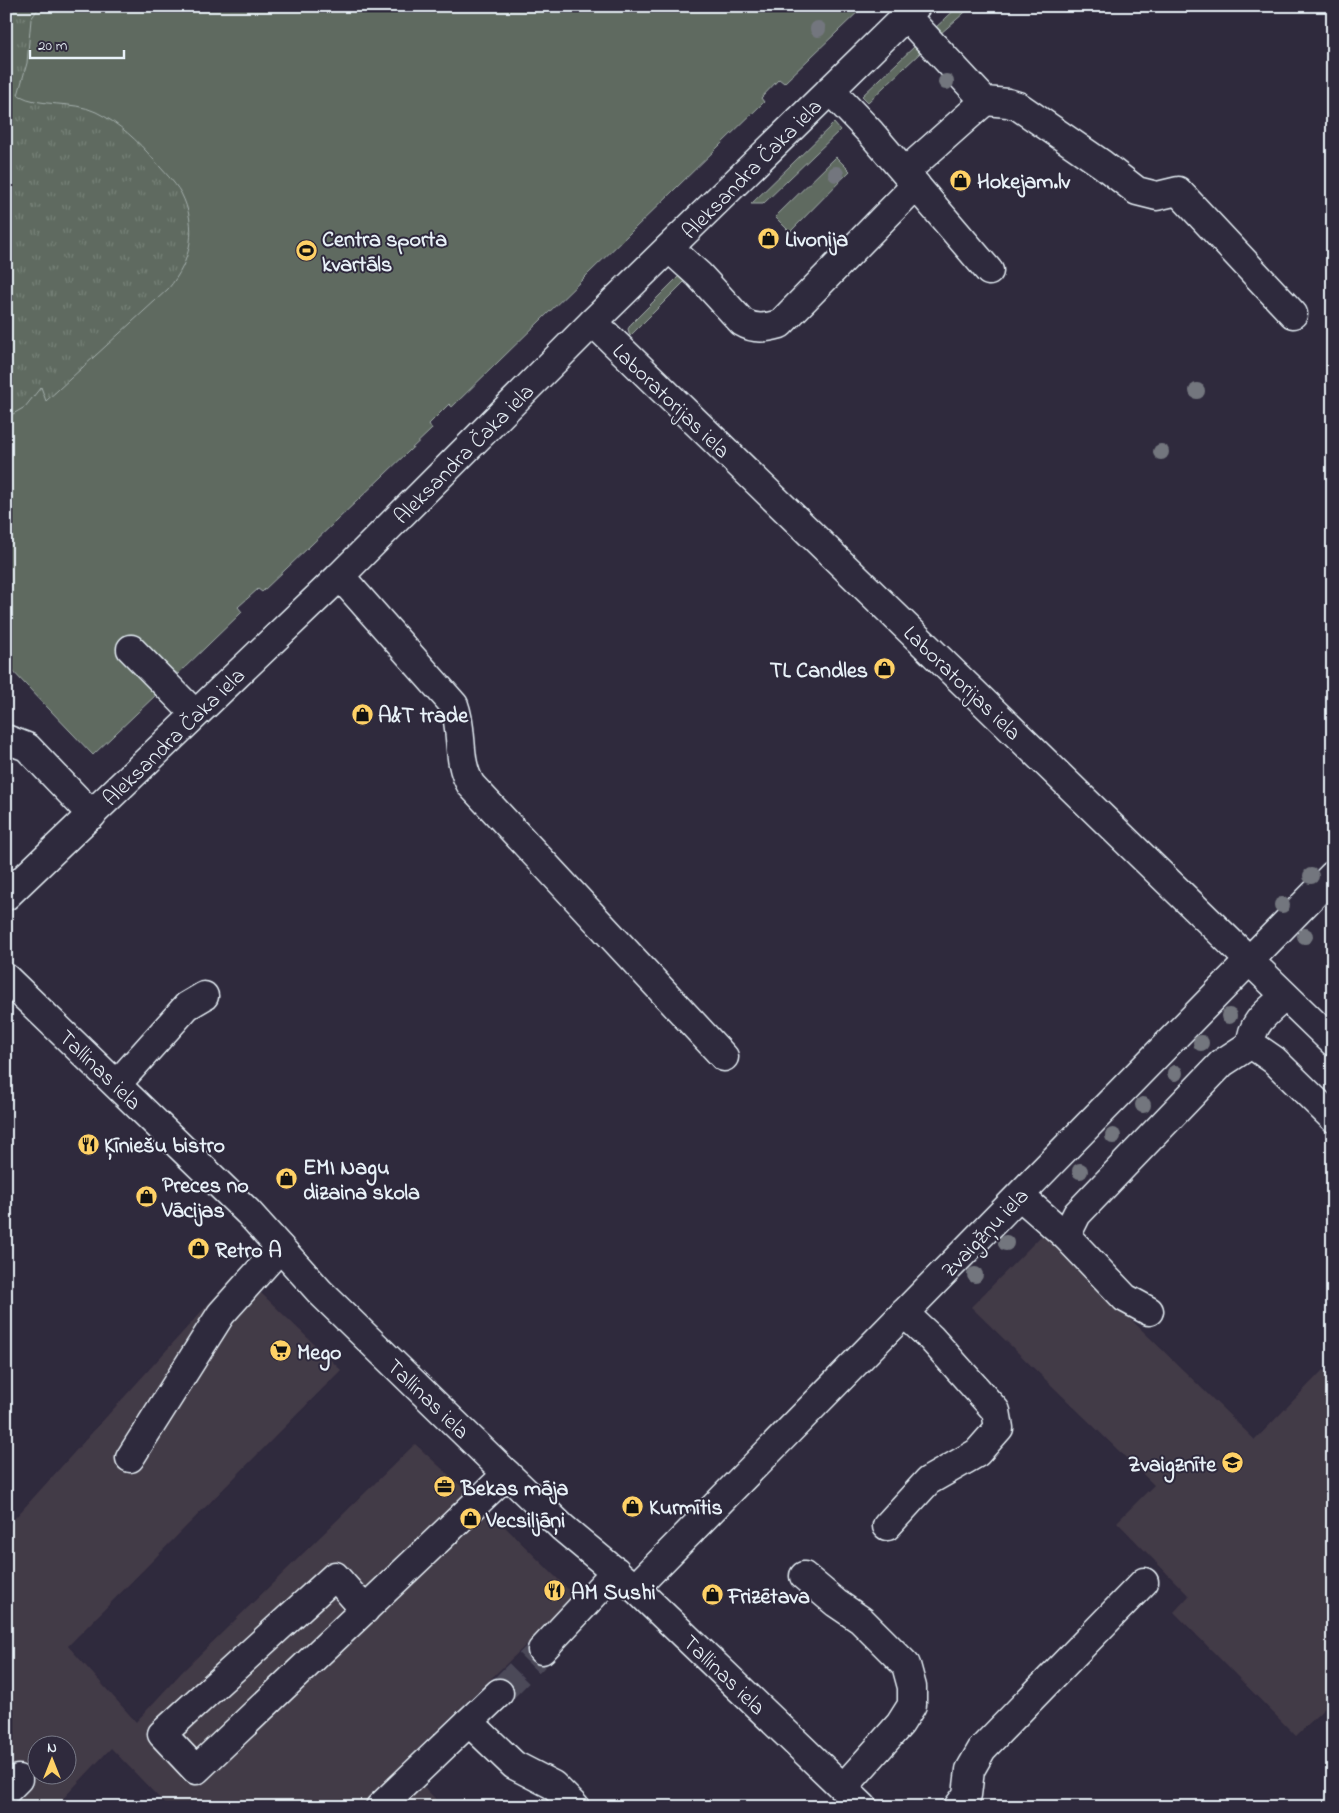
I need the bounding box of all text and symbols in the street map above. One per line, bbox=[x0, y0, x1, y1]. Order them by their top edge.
scale bar bbox=[30, 28, 124, 60]
text: 20 m bbox=[38, 35, 68, 57]
street label: Aleksandra Čaka iela bbox=[675, 92, 831, 248]
place label: Hokejam.lv bbox=[977, 167, 1071, 199]
shop icon: Hokejam.lv bbox=[949, 168, 973, 192]
place label: Centra sporta kvartāls bbox=[322, 225, 447, 282]
place label: Livonija bbox=[785, 225, 848, 257]
shop icon: Livonija bbox=[757, 226, 781, 250]
sports icon: Centra sporta kvartāls bbox=[294, 239, 318, 263]
street label: Laboratorijas iela bbox=[603, 337, 736, 467]
street label: Aleksandra Čaka iela bbox=[387, 377, 543, 533]
street label: Laboratorijas iela bbox=[894, 619, 1027, 749]
place label: TL Candles bbox=[770, 656, 868, 688]
shop icon: TL Candles bbox=[872, 657, 896, 681]
street label: Aleksandra Čaka iela bbox=[96, 661, 254, 815]
place label: A&T trade bbox=[378, 701, 469, 733]
shop icon: A&T trade bbox=[350, 702, 374, 726]
street label: Tallinas iela bbox=[50, 1023, 148, 1119]
place label: Ķīniešu bistro bbox=[104, 1131, 225, 1163]
restaurant icon: Ķīniešu bistro bbox=[76, 1132, 100, 1156]
place label: EMI Nagu dizaina skola bbox=[303, 1153, 420, 1210]
shop icon: EMI Nagu dizaina skola bbox=[275, 1167, 299, 1191]
place label: Preces no Vācijas bbox=[161, 1171, 249, 1228]
street label: Zvaigžņu iela bbox=[935, 1182, 1038, 1287]
shop icon: Preces no Vācijas bbox=[134, 1185, 158, 1209]
place label: Retro A bbox=[215, 1236, 282, 1268]
shop icon: Retro A bbox=[187, 1237, 211, 1261]
place label: Mego bbox=[297, 1338, 342, 1371]
supermarket icon: Mego bbox=[269, 1339, 293, 1363]
street label: Tallinas iela bbox=[378, 1352, 476, 1448]
place label: Zvaigznīte bbox=[1128, 1450, 1217, 1483]
school or university icon: Zvaigznīte bbox=[1220, 1451, 1244, 1475]
place label: Bekas māja bbox=[460, 1474, 568, 1506]
office icon: Bekas māja bbox=[433, 1475, 457, 1499]
place label: Kurmītis bbox=[649, 1493, 723, 1525]
shop icon: Kurmītis bbox=[621, 1494, 645, 1518]
place label: Vecsiljāņi bbox=[485, 1506, 565, 1538]
shop icon: Vecsiljāņi bbox=[458, 1507, 482, 1531]
place label: AM Sushi bbox=[571, 1578, 656, 1610]
restaurant icon: AM Sushi bbox=[543, 1579, 567, 1603]
place label: Frizētava bbox=[727, 1582, 810, 1614]
shop icon: Frizētava bbox=[700, 1583, 724, 1607]
street label: Tallinas iela bbox=[674, 1628, 772, 1724]
north arrow bbox=[28, 1736, 78, 1786]
text: N bbox=[47, 1738, 57, 1759]

